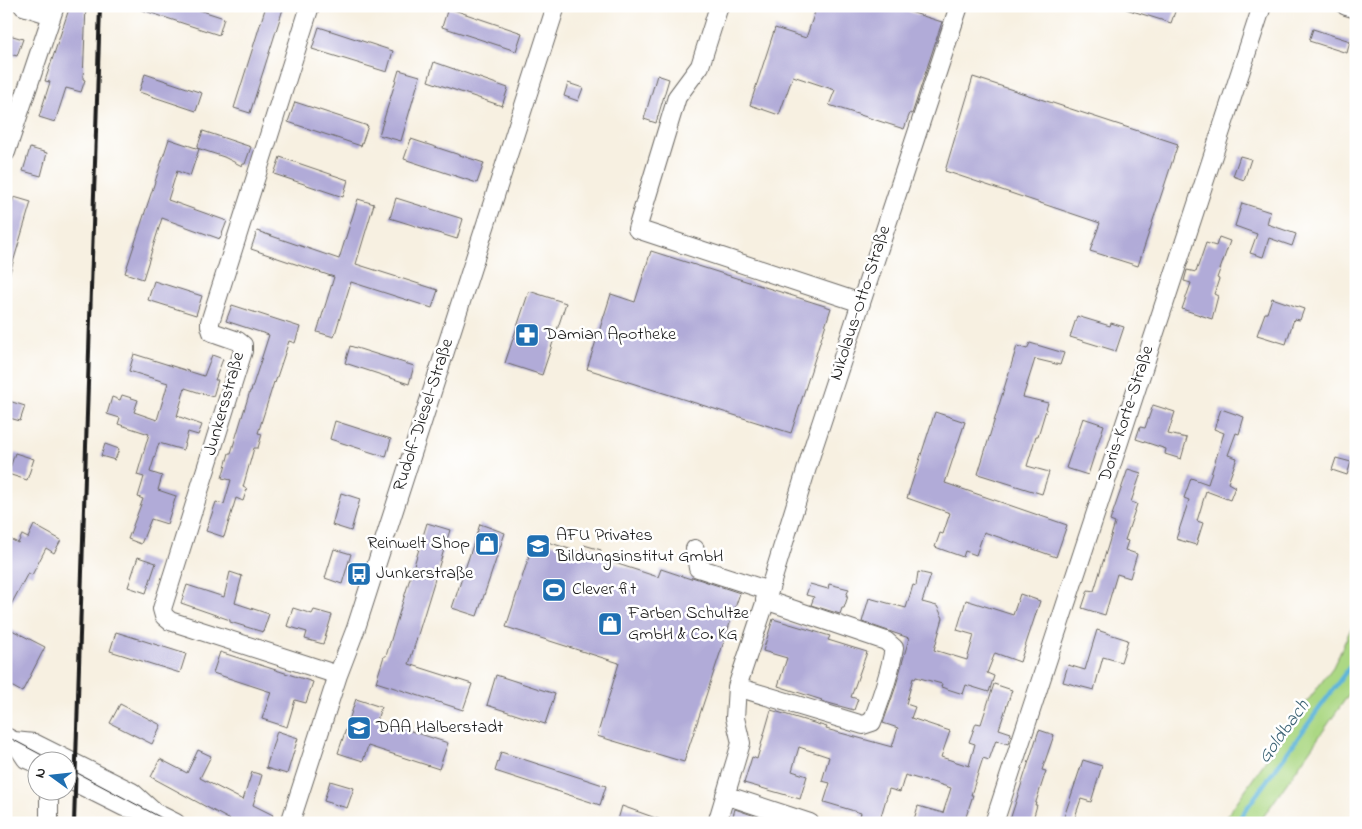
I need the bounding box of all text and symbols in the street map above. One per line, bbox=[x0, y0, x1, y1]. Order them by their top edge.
street label: Nikolaus-Otto-Straße bbox=[824, 221, 899, 384]
pharmacy icon: Damian Apotheke bbox=[514, 322, 540, 348]
place label: Damian Apotheke bbox=[543, 322, 677, 348]
street label: Rudolf-Diesel-Straße bbox=[387, 334, 461, 495]
street label: Doris-Korte-Straße bbox=[1092, 341, 1162, 487]
street label: Junkersstraße bbox=[198, 348, 252, 459]
place label: AFU Privates Bildungsinstitut GmbH bbox=[555, 523, 724, 571]
place label: Reinwelt Shop bbox=[367, 531, 470, 557]
shop icon: Reinwelt Shop bbox=[474, 531, 500, 557]
school or university icon: AFU Privates Bildungsinstitut GmbH bbox=[525, 533, 551, 559]
bus stop icon: Junkerstraße bbox=[346, 561, 372, 587]
place label: Junkerstraße bbox=[376, 561, 474, 587]
sports icon: Clever fit bbox=[541, 577, 567, 603]
place label: Clever fit bbox=[572, 577, 636, 603]
place label: Farben Schultze GmbH & Co. KG bbox=[627, 601, 750, 648]
shop icon: Farben Schultze GmbH & Co. KG bbox=[597, 611, 623, 637]
water label: Goldbach bbox=[1252, 694, 1317, 769]
school or university icon: DAA Halberstadt bbox=[346, 715, 372, 741]
place label: DAA Halberstadt bbox=[375, 715, 503, 741]
north arrow bbox=[28, 752, 78, 802]
text: N bbox=[30, 766, 52, 780]

